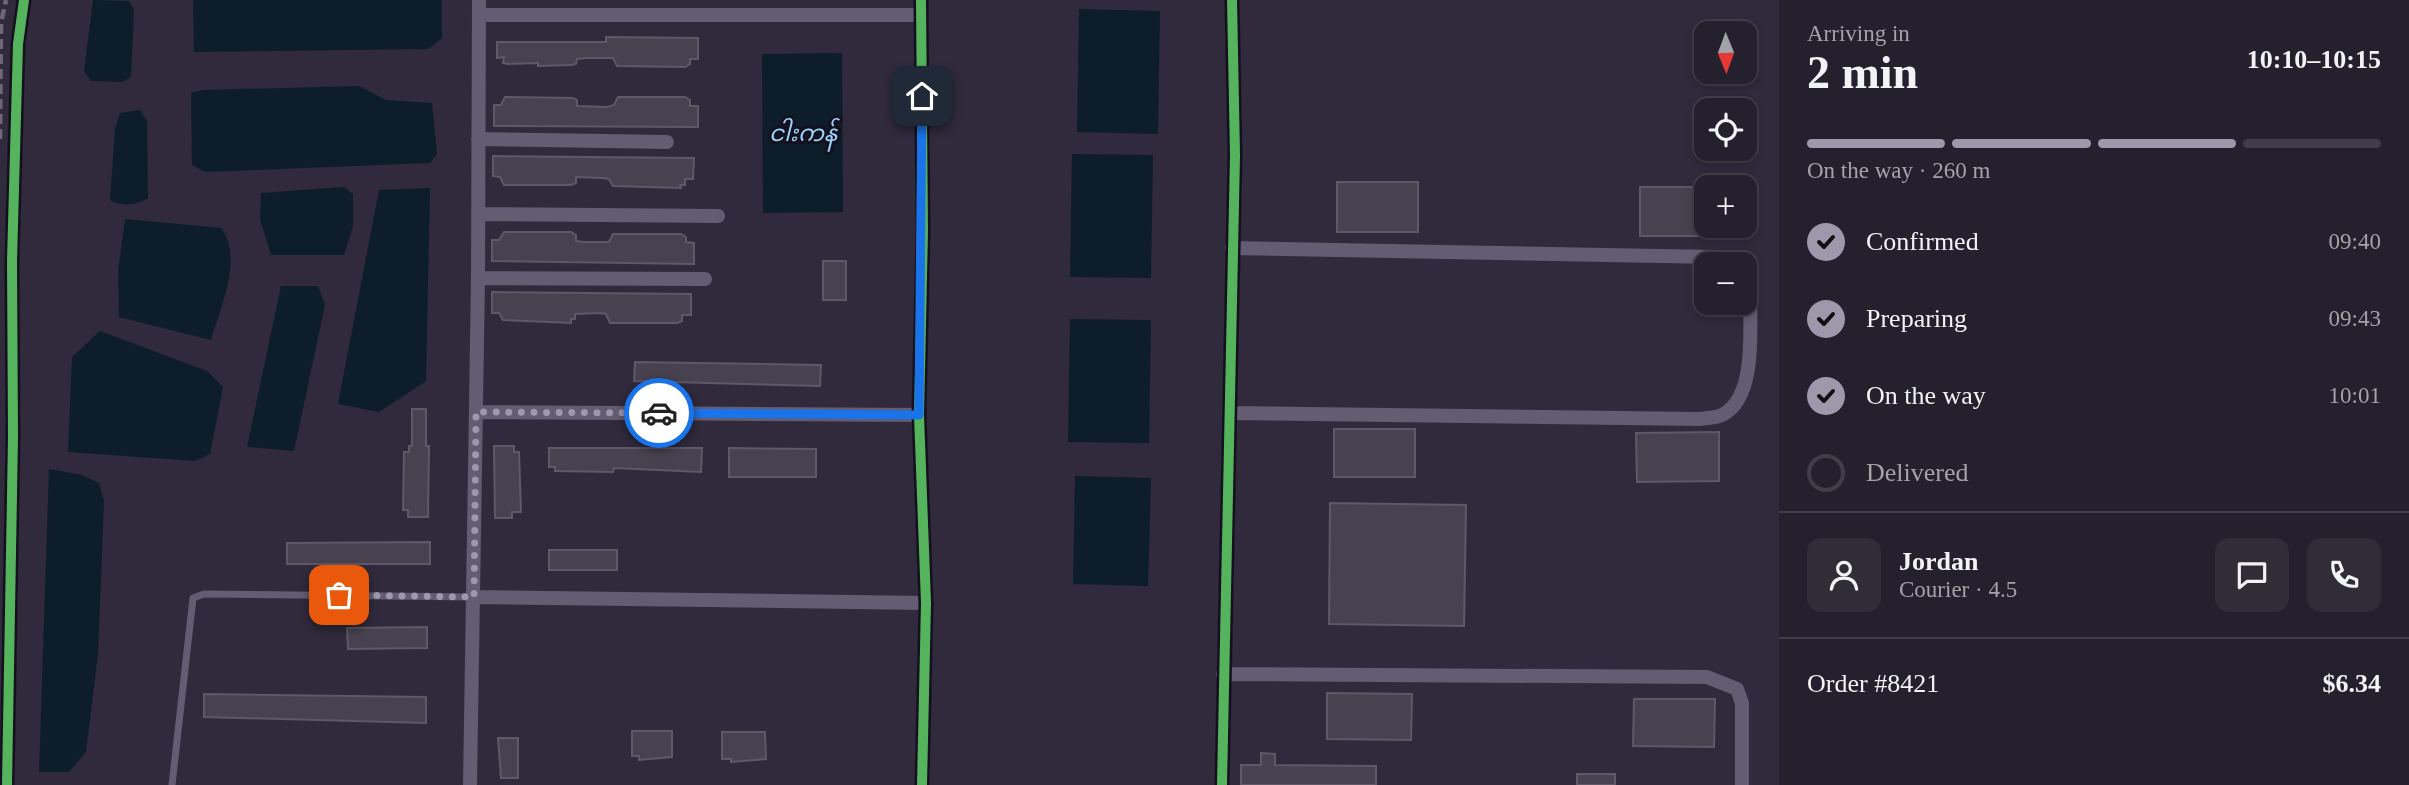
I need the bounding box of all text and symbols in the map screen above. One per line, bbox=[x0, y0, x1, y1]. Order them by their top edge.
north arrow bbox=[1694, 21, 1757, 84]
map controls bbox=[1694, 21, 1757, 315]
text: Arriving in bbox=[1807, 21, 1910, 46]
text: 10:10–10:15 bbox=[2247, 45, 2381, 74]
text: 2 min bbox=[1807, 47, 1918, 98]
pin bbox=[892, 66, 952, 126]
icon: home bbox=[903, 77, 941, 115]
button: locate bbox=[1694, 98, 1757, 161]
water label: ငါးကန် bbox=[769, 117, 840, 152]
text: On the way · 260 m bbox=[1807, 158, 1990, 183]
button: + bbox=[1694, 175, 1757, 238]
icon: check bbox=[1807, 223, 1845, 261]
text: Confirmed bbox=[1866, 227, 1979, 256]
text: 09:40 bbox=[2329, 229, 2381, 254]
button: − bbox=[1694, 252, 1757, 315]
icon: check bbox=[1807, 300, 1845, 338]
text: Preparing bbox=[1866, 304, 1967, 333]
text: 09:43 bbox=[2329, 306, 2381, 331]
icon: check bbox=[1807, 377, 1845, 415]
courier bbox=[624, 378, 694, 448]
text: On the way bbox=[1866, 381, 1986, 410]
text: 10:01 bbox=[2329, 383, 2381, 408]
icon: car bbox=[640, 394, 678, 432]
text: Delivered bbox=[1866, 458, 1969, 487]
button: person bbox=[1807, 538, 1881, 612]
button: chat bbox=[2215, 538, 2289, 612]
button: phone bbox=[2307, 538, 2381, 612]
text: Jordan bbox=[1899, 547, 1978, 576]
pin bbox=[309, 565, 369, 625]
icon: bag bbox=[320, 576, 358, 614]
text: Courier · 4.5 bbox=[1899, 577, 2017, 602]
text: Order #8421 bbox=[1807, 669, 1939, 698]
text: $6.34 bbox=[2323, 669, 2381, 698]

